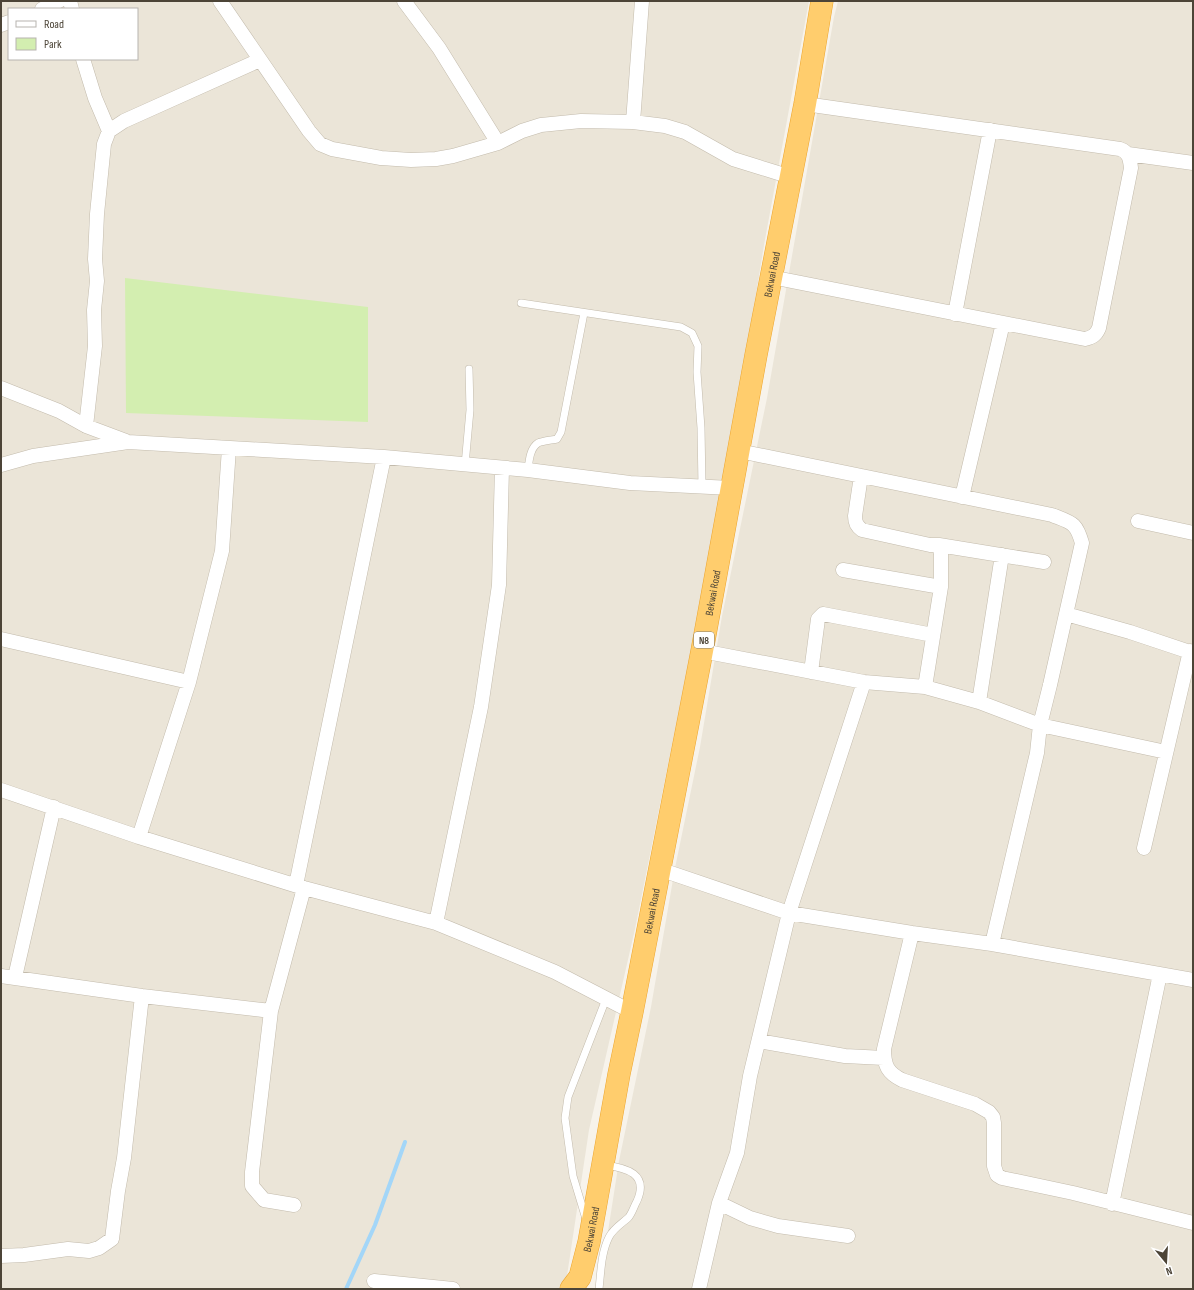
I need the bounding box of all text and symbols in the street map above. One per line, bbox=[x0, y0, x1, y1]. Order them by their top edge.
legend bbox=[8, 8, 138, 60]
text: Road bbox=[44, 17, 64, 32]
text: Park bbox=[44, 37, 62, 52]
street label: Bekwai Road bbox=[761, 250, 783, 298]
street label: Bekwai Road bbox=[703, 569, 724, 617]
road number: N8 bbox=[694, 632, 714, 648]
street label: Bekwai Road bbox=[641, 887, 663, 935]
street label: Bekwai Road bbox=[581, 1205, 602, 1254]
north arrow bbox=[1146, 1242, 1186, 1282]
text: N bbox=[1164, 1264, 1174, 1278]

